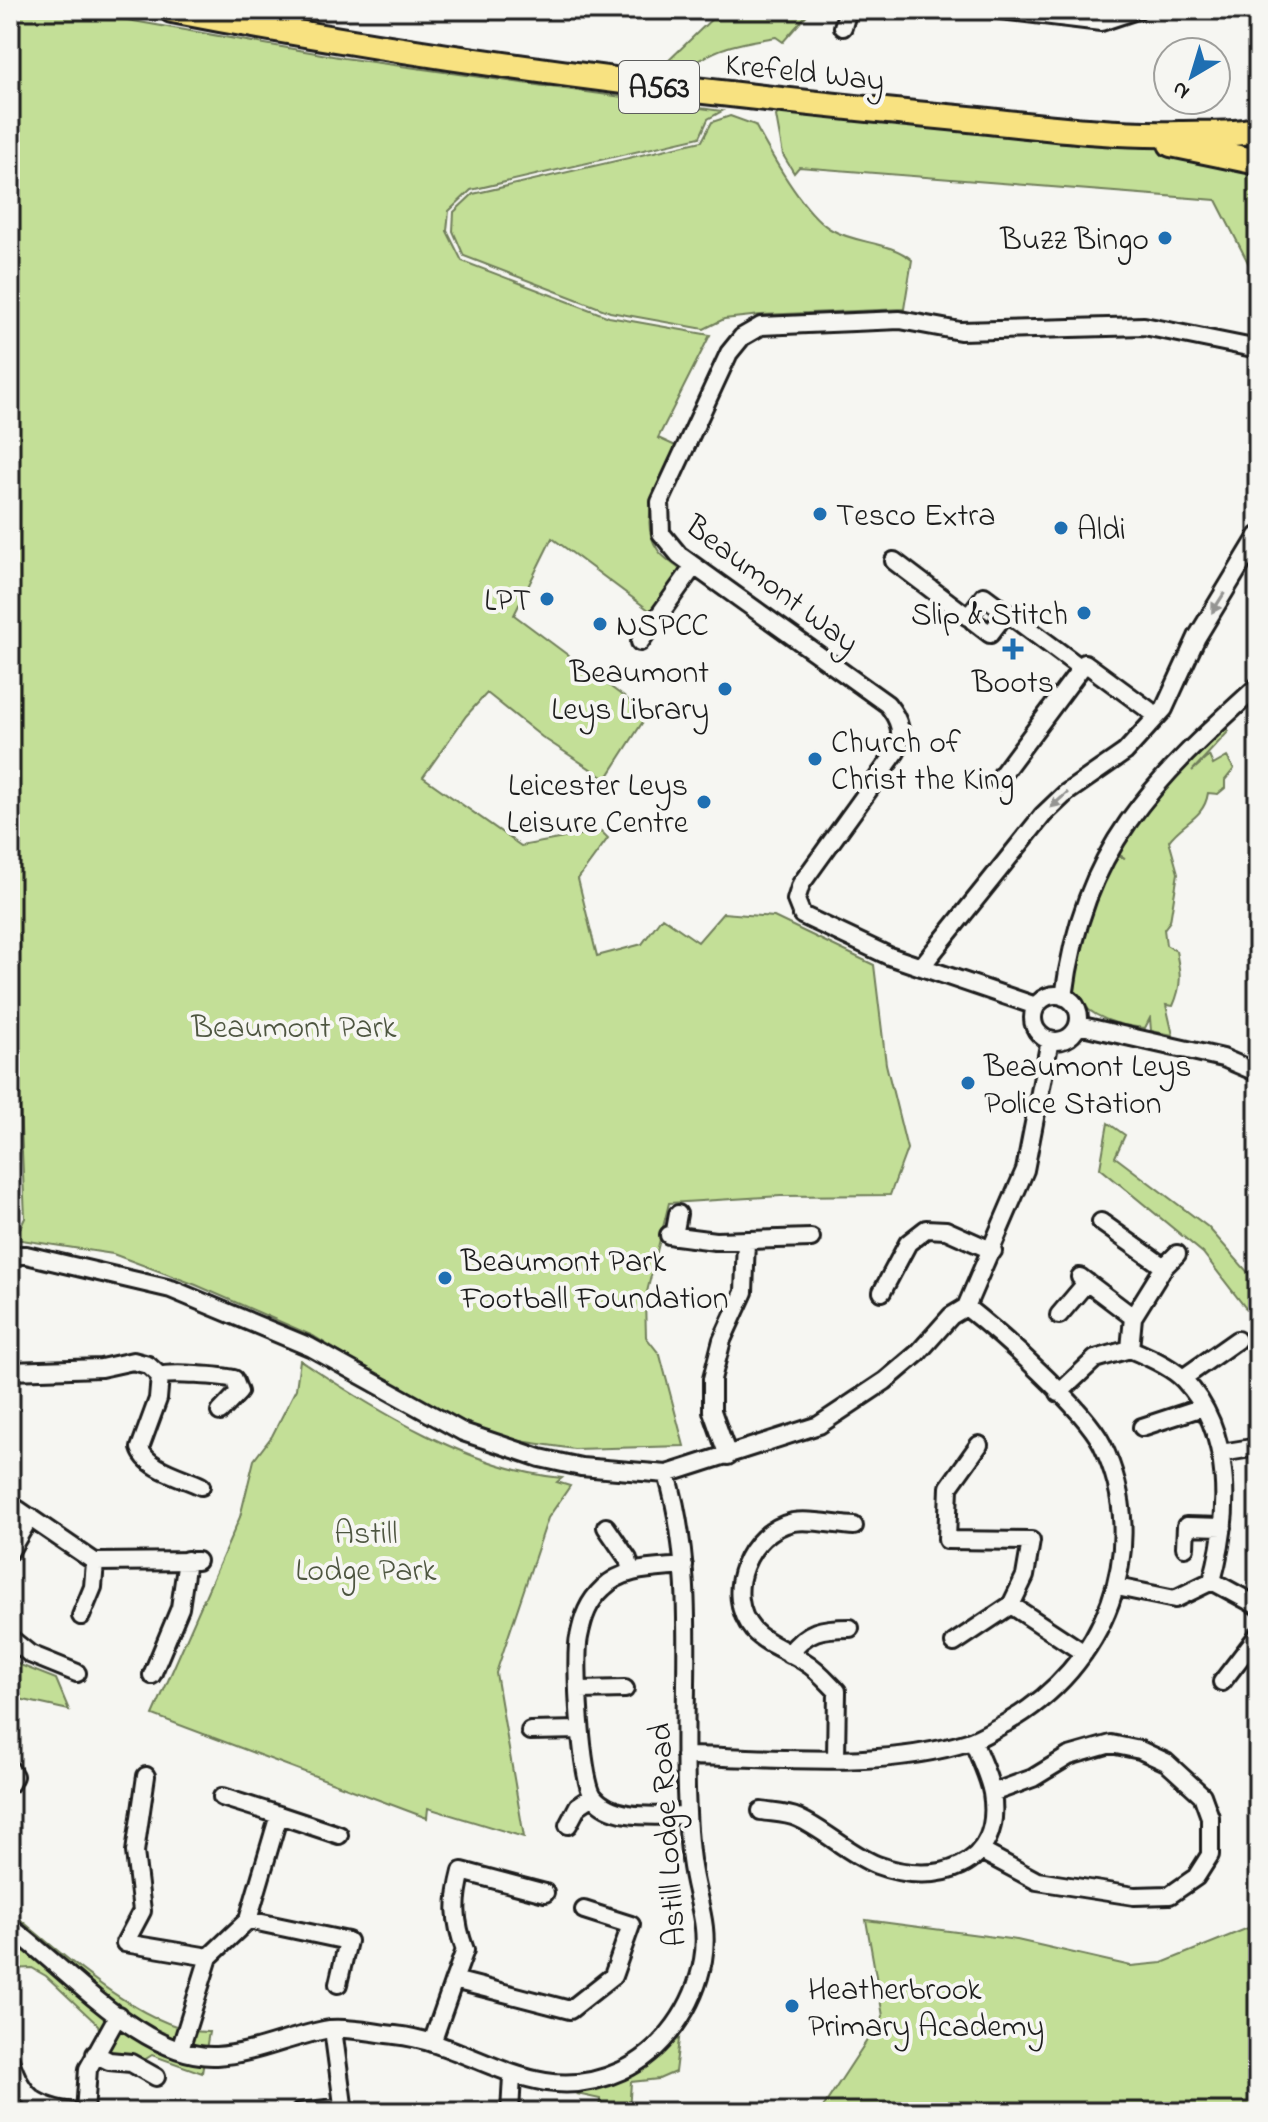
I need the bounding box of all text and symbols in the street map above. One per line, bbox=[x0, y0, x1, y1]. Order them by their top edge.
north arrow bbox=[1152, 36, 1232, 116]
street label: Krefeld Way bbox=[723, 43, 887, 106]
road number: A563 bbox=[619, 61, 699, 113]
text: N bbox=[1166, 72, 1197, 107]
place label: Buzz Bingo bbox=[999, 218, 1149, 265]
marker: Buzz Bingo bbox=[1156, 229, 1174, 247]
place label: Tesco Extra bbox=[836, 494, 996, 541]
street label: Beaumont Way bbox=[673, 504, 868, 667]
marker: Tesco Extra bbox=[811, 505, 829, 523]
place label: Aldi bbox=[1077, 508, 1126, 555]
marker: Aldi bbox=[1052, 519, 1070, 537]
place label: LPT bbox=[484, 579, 531, 626]
marker: LPT bbox=[538, 590, 556, 608]
one-way arrow bbox=[1212, 592, 1226, 614]
place label: Slip & Stitch bbox=[911, 593, 1068, 640]
place label: NSPCC bbox=[616, 604, 709, 651]
marker: Slip & Stitch bbox=[1075, 604, 1093, 622]
marker: NSPCC bbox=[591, 615, 609, 633]
marker: Boots bbox=[1004, 640, 1022, 658]
place label: Beaumont Leys Library bbox=[551, 651, 709, 735]
place label: Boots bbox=[971, 661, 1054, 708]
marker: Beaumont Leys Library bbox=[716, 680, 734, 698]
place label: Church of Christ the King bbox=[831, 721, 1014, 805]
marker: Church of Christ the King bbox=[806, 750, 824, 768]
place label: Leicester Leys Leisure Centre bbox=[507, 764, 689, 848]
one-way arrow bbox=[1049, 791, 1069, 808]
marker: Leicester Leys Leisure Centre bbox=[695, 793, 713, 811]
park label: Beaumont Park bbox=[190, 1006, 398, 1053]
place label: Beaumont Leys Police Station bbox=[983, 1045, 1192, 1129]
marker: Beaumont Leys Police Station bbox=[959, 1074, 977, 1092]
place label: Beaumont Park Football Foundation bbox=[460, 1240, 729, 1324]
marker: Beaumont Park Football Foundation bbox=[436, 1269, 454, 1287]
park label: Astill Lodge Park bbox=[295, 1512, 437, 1596]
street label: Astill Lodge Road bbox=[638, 1721, 701, 1948]
place label: Heatherbrook Primary Academy bbox=[808, 1968, 1044, 2052]
marker: Heatherbrook Primary Academy bbox=[783, 1997, 801, 2015]

